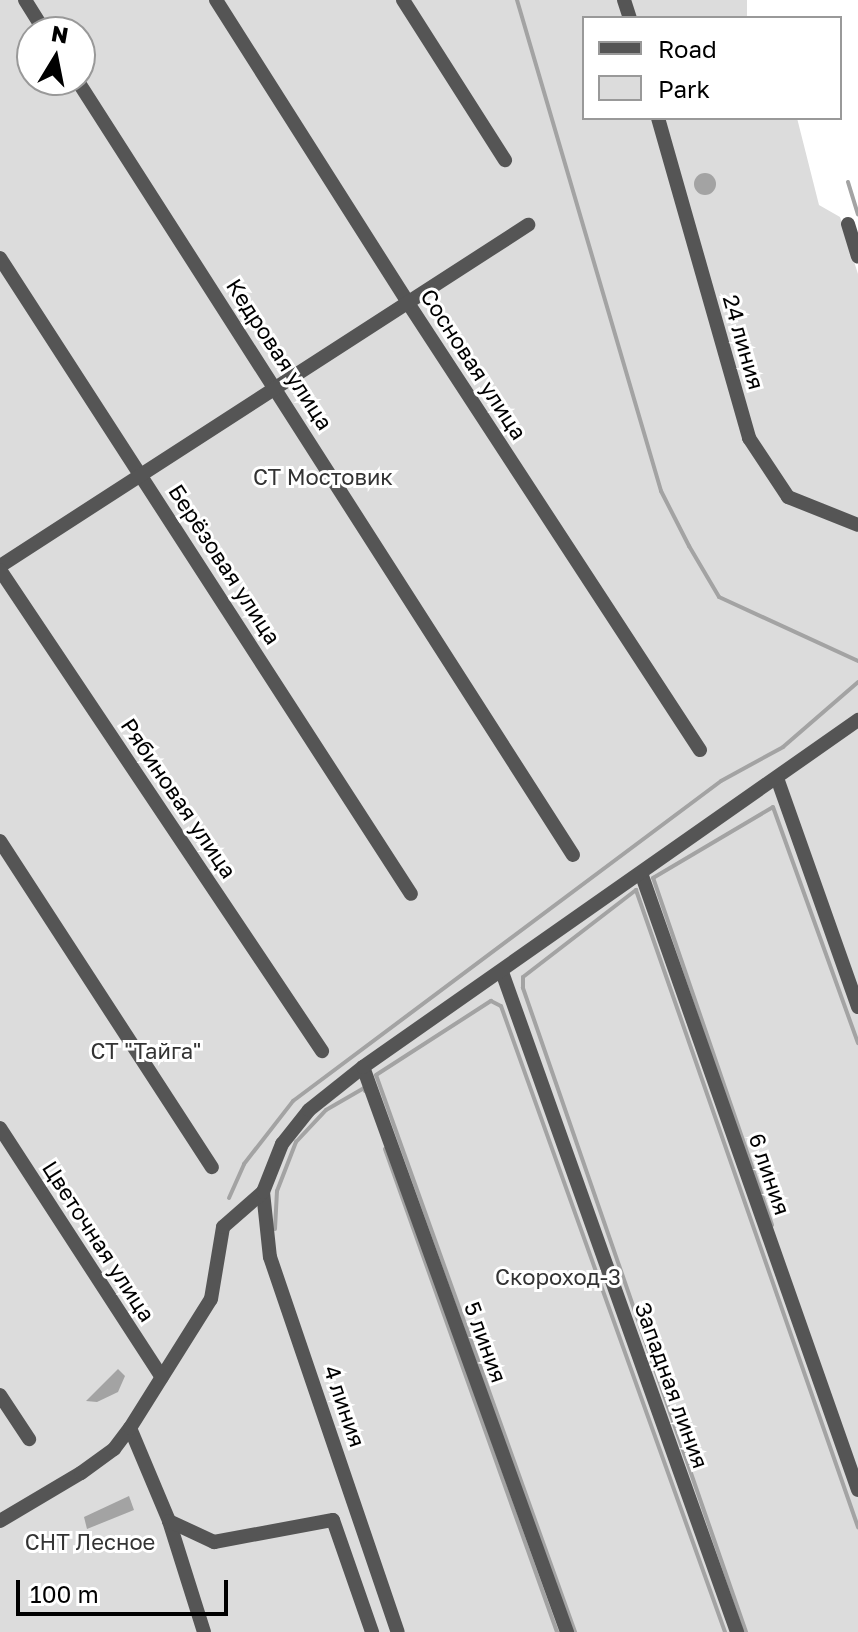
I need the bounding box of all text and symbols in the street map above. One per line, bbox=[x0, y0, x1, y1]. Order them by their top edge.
north arrow bbox=[16, 16, 96, 96]
legend bbox=[582, 16, 842, 120]
text: N bbox=[49, 19, 70, 49]
text: Road bbox=[658, 34, 717, 63]
text: Park bbox=[658, 74, 710, 103]
street label: Кедровая улица bbox=[221, 273, 339, 435]
street label: Сосновая улица bbox=[416, 284, 532, 444]
street label: 24 линия bbox=[718, 292, 770, 392]
park label: СТ Мостовик bbox=[253, 464, 393, 490]
street label: Берёзовая улица bbox=[163, 479, 287, 649]
street label: Рябиновая улица bbox=[116, 713, 242, 883]
park label: СТ "Тайга" bbox=[91, 1038, 201, 1064]
street label: 6 линия bbox=[744, 1130, 796, 1218]
street label: Цветочная улица bbox=[37, 1156, 161, 1326]
park label: Скороход-3 bbox=[495, 1264, 621, 1290]
street label: 5 линия bbox=[459, 1298, 513, 1386]
street label: Западная линия bbox=[630, 1298, 714, 1472]
street label: 4 линия bbox=[319, 1362, 371, 1450]
park label: СНТ Лесное bbox=[25, 1529, 155, 1555]
scale bar bbox=[20, 1564, 232, 1614]
text: 100 m bbox=[30, 1579, 99, 1608]

